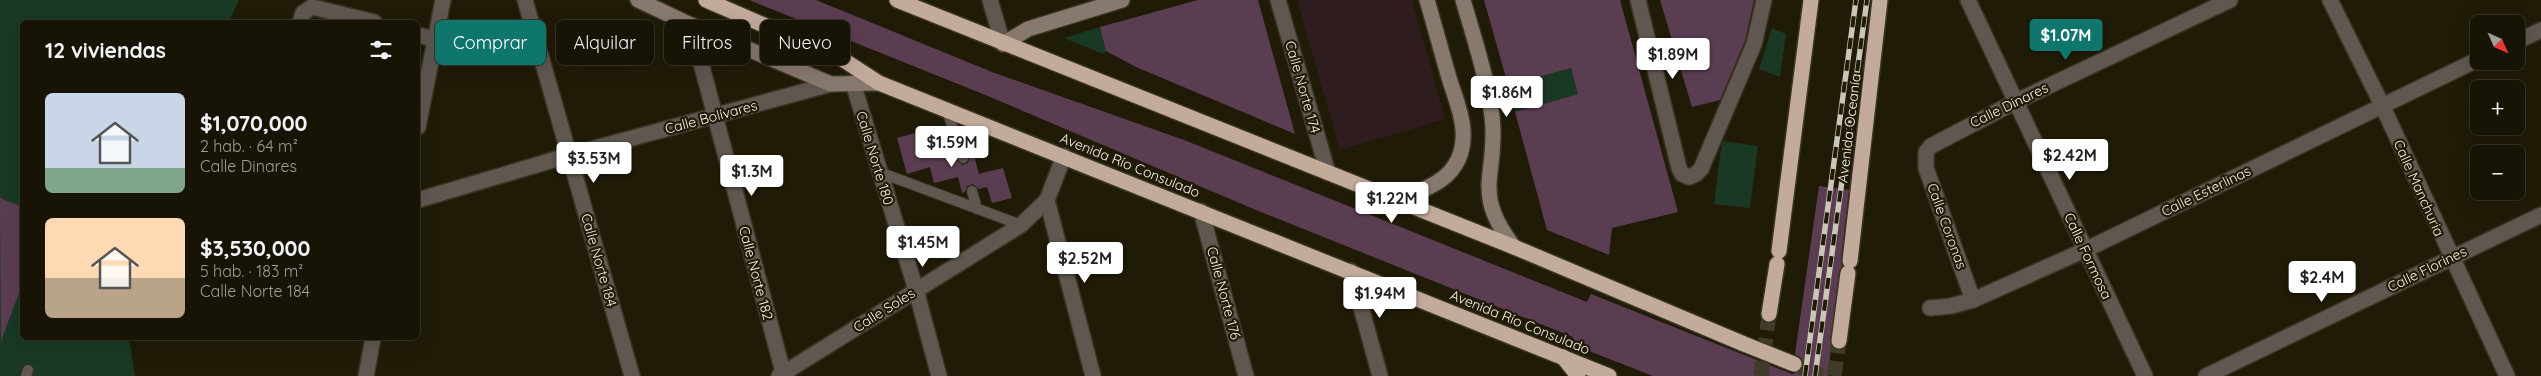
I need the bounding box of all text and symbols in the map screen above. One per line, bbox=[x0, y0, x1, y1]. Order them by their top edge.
north arrow bbox=[2470, 15, 2525, 70]
map controls bbox=[2470, 15, 2525, 200]
pin: $1.07M bbox=[2025, 18, 2107, 61]
chip: Comprar bbox=[435, 20, 546, 65]
chip: Alquilar bbox=[556, 20, 654, 65]
chip: Filtros bbox=[664, 20, 750, 65]
chip: Nuevo bbox=[760, 20, 850, 65]
text: $1.07M bbox=[2041, 25, 2091, 45]
icon: filters bbox=[367, 36, 395, 64]
text: 12 viviendas bbox=[45, 37, 166, 63]
pin: $1.89M bbox=[1632, 38, 1714, 80]
street label: Calle Norte 174 bbox=[1281, 39, 1325, 135]
text: $1.89M bbox=[1648, 44, 1698, 64]
street label: Avenida Oceanía bbox=[1833, 72, 1865, 184]
pin: $1.86M bbox=[1466, 76, 1548, 118]
street label: Calle Dinares bbox=[1967, 78, 2051, 132]
button: + bbox=[2470, 80, 2525, 135]
text: $1.86M bbox=[1482, 82, 1532, 102]
street label: Calle Bolívares bbox=[663, 96, 759, 138]
street label: Calle Norte 180 bbox=[852, 109, 898, 207]
text: $1,070,000 bbox=[200, 110, 307, 136]
icon: home bbox=[85, 113, 145, 173]
pin: $1.59M bbox=[911, 126, 993, 168]
street label: Avenida Río Consulado bbox=[1057, 129, 1203, 201]
text: $1.59M bbox=[926, 132, 978, 152]
text: 2 hab. · 64 m² bbox=[200, 136, 298, 156]
street label: Calle Manchuria bbox=[2390, 137, 2448, 239]
pin: $2.42M bbox=[2029, 138, 2111, 181]
pin: $3.53M bbox=[553, 142, 635, 184]
text: $2.42M bbox=[2043, 145, 2097, 165]
button: − bbox=[2470, 145, 2525, 200]
text: $3.53M bbox=[567, 148, 621, 168]
pin: $1.3M bbox=[717, 154, 787, 197]
text: Calle Dinares bbox=[200, 156, 297, 176]
text: $1.3M bbox=[731, 161, 773, 181]
street label: Calle Esterlinas bbox=[2158, 162, 2254, 220]
street label: Calle Coronas bbox=[1923, 181, 1971, 271]
pin: $1.22M bbox=[1351, 182, 1433, 224]
text: $1.22M bbox=[1366, 188, 1418, 208]
street label: Calle Formosa bbox=[2060, 210, 2116, 302]
street label: Calle Norte 184 bbox=[577, 211, 621, 309]
street label: Calle Norte 182 bbox=[735, 224, 777, 322]
pin: $1.45M bbox=[882, 226, 964, 268]
text: $1.45M bbox=[897, 232, 949, 252]
text: $3,530,000 bbox=[200, 235, 310, 261]
icon: home bbox=[85, 238, 145, 298]
pin: $2.52M bbox=[1044, 242, 1126, 284]
street label: Calle Florines bbox=[2384, 242, 2470, 296]
street label: Calle Norte 176 bbox=[1203, 245, 1245, 342]
text: $2.52M bbox=[1058, 248, 1112, 268]
pin: $2.4M bbox=[2287, 260, 2357, 303]
text: 5 hab. · 183 m² bbox=[200, 261, 303, 281]
text: $2.4M bbox=[2300, 267, 2344, 287]
pin: $1.94M bbox=[1339, 276, 1421, 319]
text: Calle Norte 184 bbox=[200, 281, 310, 301]
text: $1.94M bbox=[1354, 283, 1406, 303]
street label: Calle Soles bbox=[850, 284, 918, 336]
street label: Avenida Río Consulado bbox=[1447, 286, 1593, 358]

